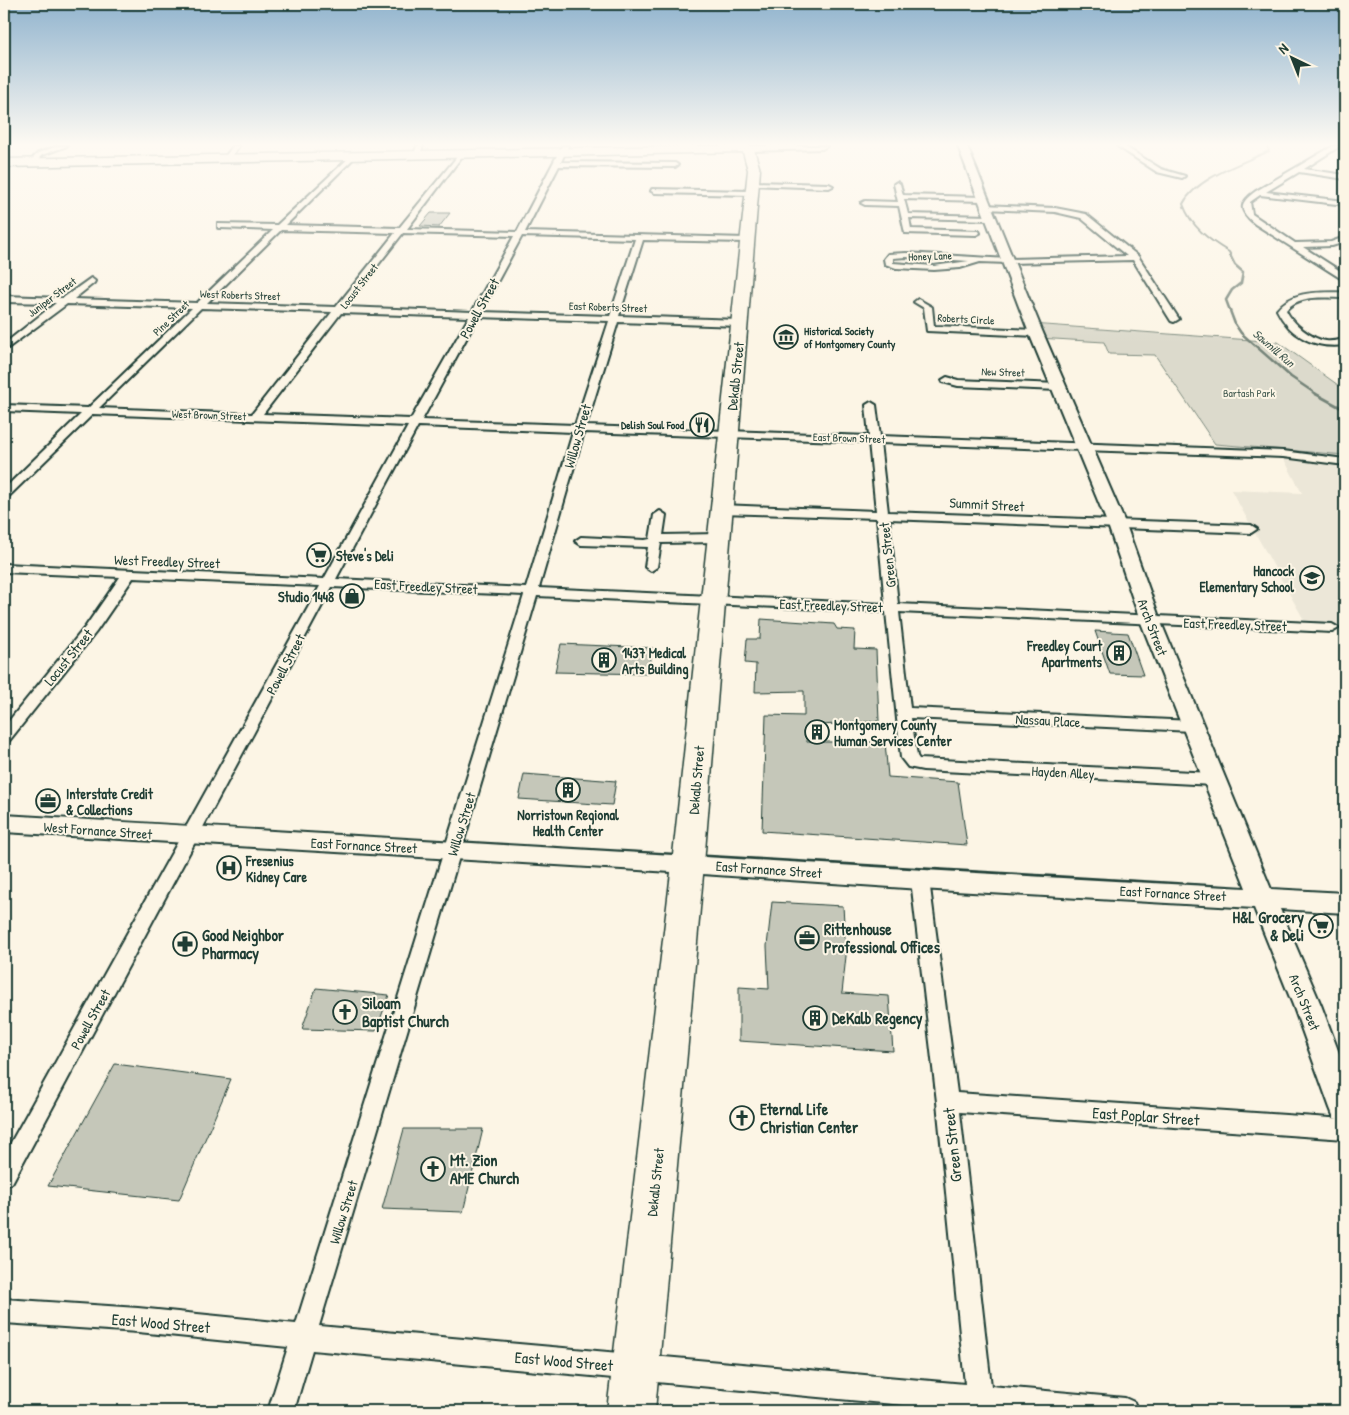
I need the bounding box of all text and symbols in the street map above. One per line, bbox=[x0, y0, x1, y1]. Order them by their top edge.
north arrow bbox=[1266, 32, 1316, 82]
text: N bbox=[1274, 38, 1292, 58]
street label: Honey Lane bbox=[908, 248, 953, 264]
street label: Locust Street bbox=[337, 261, 381, 311]
street label: Juniper Street bbox=[25, 274, 79, 320]
street label: Powell Street bbox=[455, 274, 503, 342]
street label: West Roberts Street bbox=[200, 287, 281, 303]
street label: Pine Street bbox=[150, 297, 192, 339]
street label: East Roberts Street bbox=[569, 299, 648, 315]
street label: Roberts Circle bbox=[937, 311, 996, 328]
museum icon: Historical Society of Montgomery County bbox=[773, 324, 799, 350]
place label: Historical Society of Montgomery County bbox=[804, 324, 896, 352]
water label: Sawmill Run bbox=[1249, 325, 1300, 372]
street label: Dekalb Street bbox=[722, 341, 748, 411]
street label: New Street bbox=[981, 364, 1025, 380]
park label: Bartash Park bbox=[1223, 386, 1275, 400]
street label: Willow Street bbox=[559, 402, 595, 470]
street label: West Brown Street bbox=[172, 407, 247, 423]
restaurant icon: Delish Soul Food bbox=[689, 412, 715, 438]
place label: Delish Soul Food bbox=[621, 418, 685, 432]
street label: East Brown Street bbox=[813, 430, 886, 446]
street label: Summit Street bbox=[949, 493, 1025, 515]
street label: Green Street bbox=[874, 521, 900, 589]
supermarket icon: Steve's Deli bbox=[306, 542, 332, 568]
place label: Steve's Deli bbox=[336, 546, 394, 565]
street label: West Freedley Street bbox=[114, 550, 220, 573]
place label: Hancock Elementary School bbox=[1200, 561, 1294, 598]
school or university icon: Hancock Elementary School bbox=[1299, 565, 1325, 591]
street label: East Freedley Street bbox=[374, 574, 478, 599]
shop icon: Studio 1448 bbox=[339, 583, 365, 609]
place label: Studio 1448 bbox=[278, 587, 334, 606]
street label: East Freedley Street bbox=[779, 594, 883, 617]
street label: Arch Street bbox=[1133, 596, 1173, 658]
street label: East Freedley Street bbox=[1183, 613, 1287, 636]
street label: Locust Street bbox=[39, 624, 97, 689]
street label: Powell Street bbox=[261, 630, 309, 698]
place label: Freedley Court Apartments bbox=[1026, 636, 1103, 673]
building icon: Freedley Court Apartments bbox=[1106, 640, 1132, 666]
place label: 1437 Medical Arts Building bbox=[622, 643, 688, 680]
building icon: 1437 Medical Arts Building bbox=[591, 647, 617, 673]
street label: Nassau Place bbox=[1015, 709, 1081, 731]
place label: Montgomery County Human Services Center bbox=[834, 715, 952, 750]
building icon: Montgomery County Human Services Center bbox=[804, 719, 830, 745]
street label: Dekalb Street bbox=[684, 745, 708, 815]
street label: Hayden Alley bbox=[1031, 761, 1095, 784]
building icon: Norristown Regional Health Center bbox=[555, 777, 581, 803]
place label: Interstate Credit & Collections bbox=[66, 784, 154, 819]
office icon: Interstate Credit & Collections bbox=[35, 788, 61, 814]
street label: Willow Street bbox=[442, 790, 480, 858]
place label: Norristown Regional Health Center bbox=[517, 805, 619, 840]
street label: West Fornance Street bbox=[43, 817, 153, 843]
street label: East Fornance Street bbox=[310, 833, 418, 857]
place label: Fresenius Kidney Care bbox=[245, 851, 308, 888]
hospital icon: Fresenius Kidney Care bbox=[216, 855, 242, 881]
street label: East Fornance Street bbox=[715, 856, 823, 882]
street label: East Fornance Street bbox=[1119, 881, 1227, 905]
place label: H&L Grocery & Deli bbox=[1233, 906, 1304, 946]
supermarket icon: H&L Grocery & Deli bbox=[1308, 913, 1334, 939]
place label: Rittenhouse Professional Offices bbox=[824, 918, 941, 958]
place label: Good Neighbor Pharmacy bbox=[202, 924, 285, 965]
office icon: Rittenhouse Professional Offices bbox=[794, 925, 820, 951]
pharmacy icon: Good Neighbor Pharmacy bbox=[172, 931, 198, 957]
street label: Arch Street bbox=[1285, 971, 1325, 1033]
street label: Powell Street bbox=[66, 985, 114, 1053]
place label: Siloam Baptist Church bbox=[362, 992, 449, 1033]
church icon: Siloam Baptist Church bbox=[332, 999, 358, 1025]
building icon: DeKalb Regency bbox=[802, 1005, 828, 1031]
place label: DeKalb Regency bbox=[832, 1007, 923, 1030]
place label: Eternal Life Christian Center bbox=[760, 1098, 859, 1138]
street label: East Poplar Street bbox=[1092, 1101, 1201, 1131]
church icon: Eternal Life Christian Center bbox=[729, 1105, 755, 1131]
street label: Green Street bbox=[937, 1106, 967, 1183]
street label: Dekalb Street bbox=[642, 1147, 668, 1217]
place label: Mt. Zion AME Church bbox=[450, 1149, 519, 1189]
church icon: Mt. Zion AME Church bbox=[420, 1156, 446, 1182]
street label: Willow Street bbox=[324, 1178, 362, 1246]
street label: East Wood Street bbox=[111, 1308, 212, 1338]
street label: East Wood Street bbox=[514, 1346, 615, 1376]

